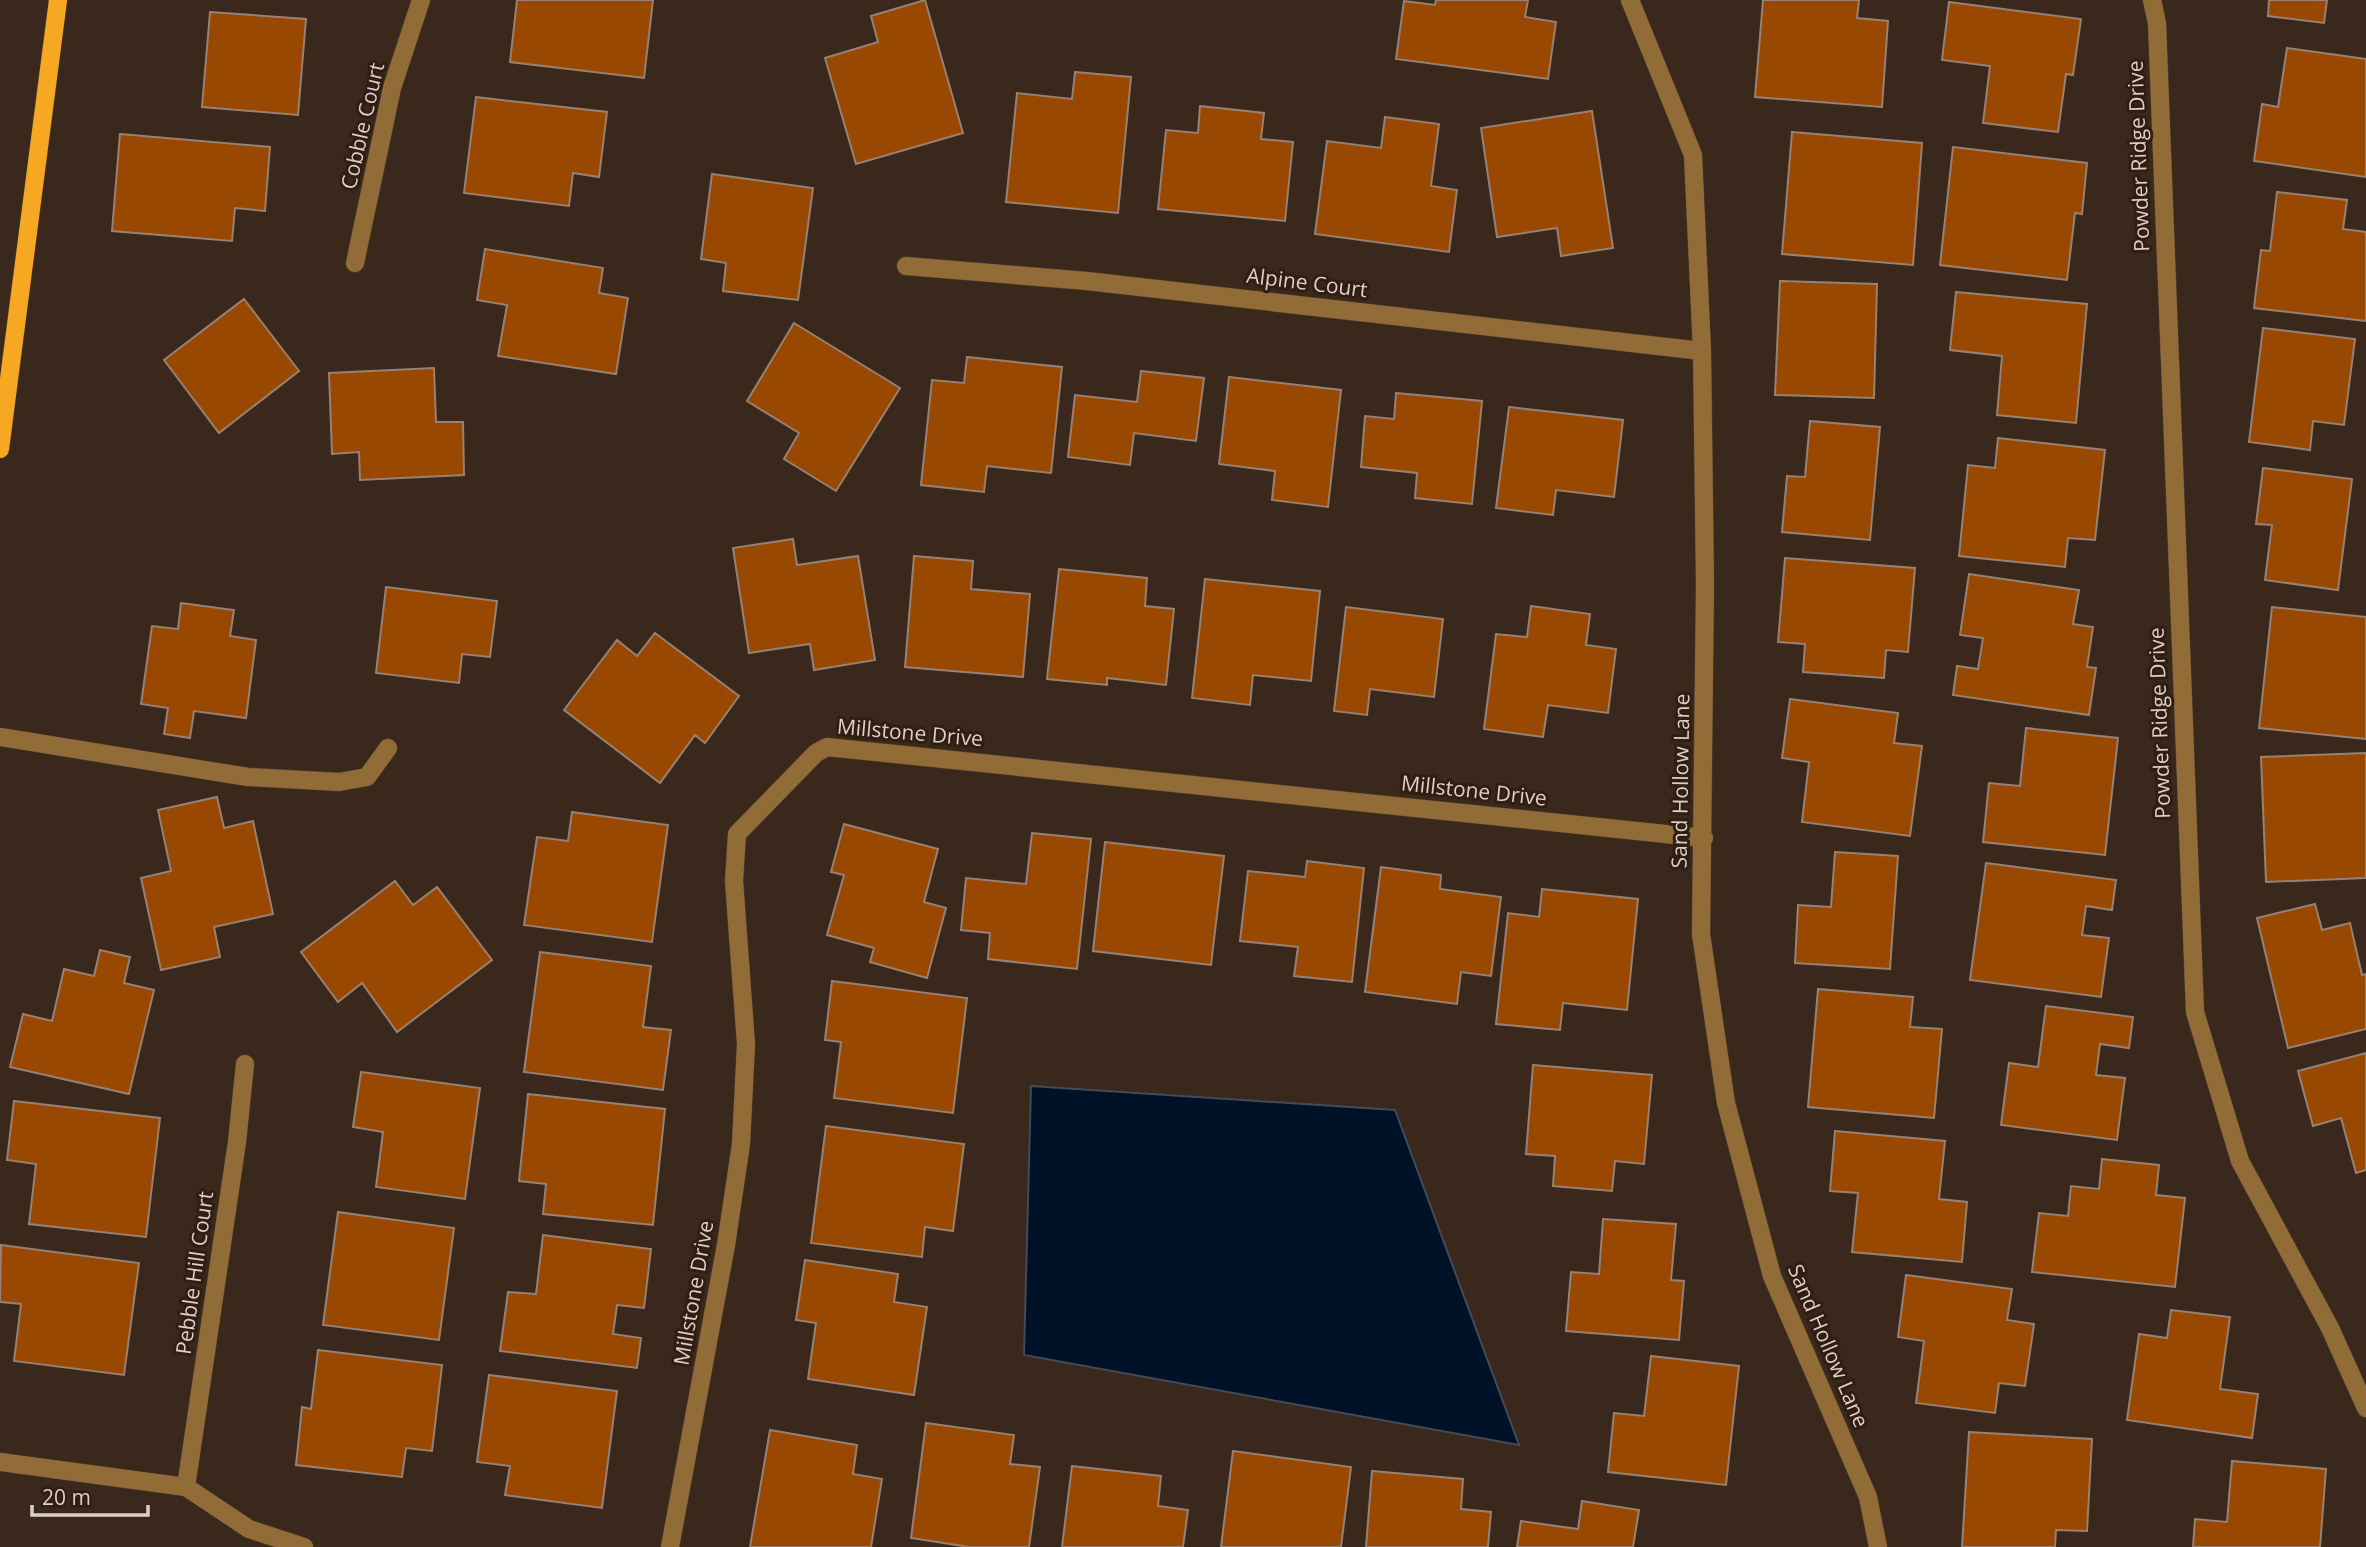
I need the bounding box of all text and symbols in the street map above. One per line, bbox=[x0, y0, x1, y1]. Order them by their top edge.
street label: Cobble Court bbox=[334, 60, 390, 192]
street label: Powder Ridge Drive bbox=[2121, 60, 2155, 252]
street label: Alpine Court bbox=[1245, 261, 1369, 303]
street label: Powder Ridge Drive bbox=[2142, 627, 2176, 819]
street label: Sand Hollow Lane bbox=[1664, 693, 1696, 869]
street label: Millstone Drive bbox=[836, 712, 984, 752]
street label: Millstone Drive bbox=[1400, 768, 1548, 812]
street label: Pebble Hill Court bbox=[169, 1190, 219, 1356]
street label: Millstone Drive bbox=[667, 1218, 720, 1367]
street label: Sand Hollow Lane bbox=[1782, 1260, 1876, 1432]
scale bar bbox=[32, 1474, 147, 1518]
text: 20 m bbox=[42, 1483, 91, 1511]

